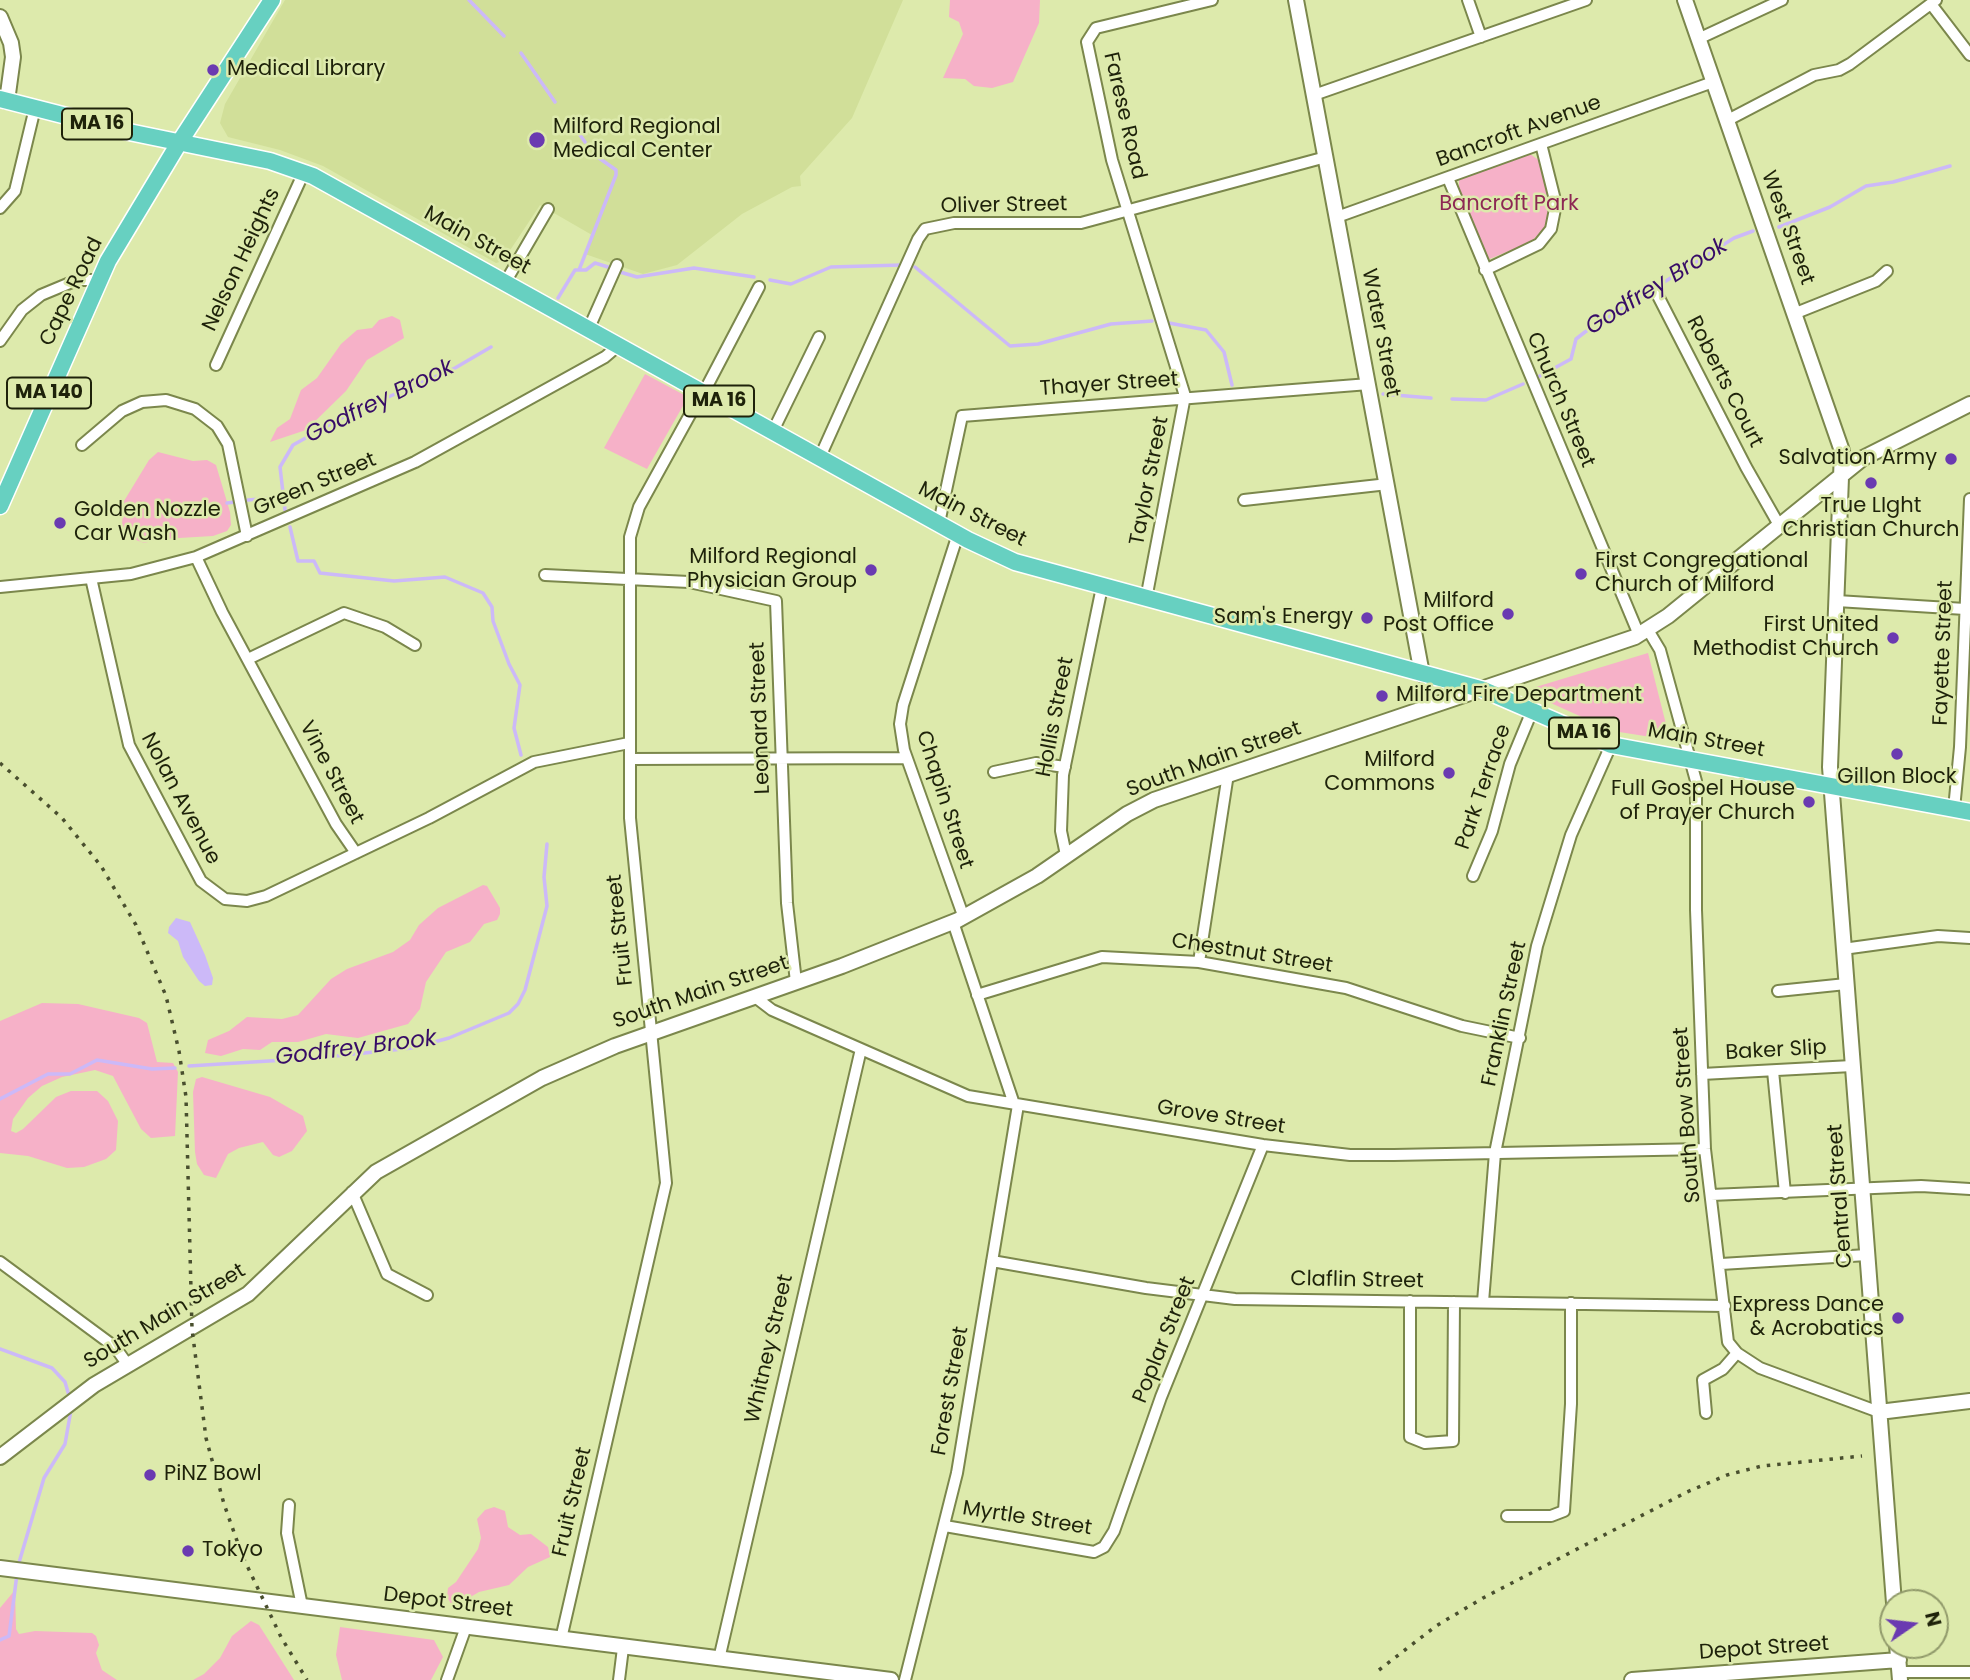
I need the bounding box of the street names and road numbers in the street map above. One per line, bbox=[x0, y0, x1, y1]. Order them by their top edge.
street label: Farese Road bbox=[1097, 50, 1151, 182]
street label: Bancroft Avenue bbox=[1433, 90, 1605, 174]
road number: MA 16 bbox=[62, 108, 132, 140]
street label: West Street bbox=[1755, 168, 1819, 288]
street label: Nelson Heights bbox=[198, 184, 286, 336]
street label: Oliver Street bbox=[941, 192, 1067, 220]
street label: Main Street bbox=[419, 201, 535, 281]
street label: Cape Road bbox=[35, 234, 109, 350]
street label: Water Street bbox=[1355, 267, 1405, 399]
street label: Roberts Court bbox=[1680, 312, 1768, 452]
street label: Church Street bbox=[1520, 329, 1600, 471]
street label: Thayer Street bbox=[1039, 368, 1179, 402]
road number: MA 140 bbox=[7, 378, 91, 408]
road number: MA 16 bbox=[684, 386, 754, 416]
street label: Taylor Street bbox=[1125, 414, 1175, 548]
street label: Green Street bbox=[250, 448, 380, 522]
street label: Main Street bbox=[914, 477, 1030, 553]
street label: Fayette Street bbox=[1929, 580, 1959, 726]
street label: Leonard Street bbox=[746, 641, 776, 795]
street label: Hollis Street bbox=[1032, 655, 1080, 779]
street label: Vine Street bbox=[293, 717, 369, 829]
street label: South Main Street bbox=[1123, 717, 1305, 803]
road number: MA 16 bbox=[1549, 718, 1619, 748]
street label: Main Street bbox=[1646, 718, 1766, 764]
street label: Park Terrace bbox=[1451, 721, 1517, 853]
street label: Chapin Street bbox=[910, 728, 978, 872]
street label: Nolan Avenue bbox=[135, 729, 225, 869]
street label: Fruit Street bbox=[603, 873, 639, 987]
street label: Chestnut Street bbox=[1170, 929, 1334, 979]
street label: Franklin Street bbox=[1477, 939, 1533, 1089]
street label: South Main Street bbox=[610, 951, 792, 1035]
street label: South Bow Street bbox=[1669, 1026, 1707, 1204]
street label: Baker Slip bbox=[1725, 1036, 1827, 1066]
street label: Grove Street bbox=[1155, 1095, 1287, 1141]
street label: Central Street bbox=[1823, 1123, 1859, 1269]
street label: South Main Street bbox=[80, 1259, 250, 1375]
street label: Claflin Street bbox=[1290, 1267, 1424, 1295]
street label: Whitney Street bbox=[741, 1272, 799, 1426]
street label: Poplar Street bbox=[1128, 1273, 1202, 1407]
street label: Forest Street bbox=[927, 1325, 975, 1457]
street label: Fruit Street bbox=[548, 1445, 598, 1559]
street label: Myrtle Street bbox=[961, 1496, 1093, 1542]
street label: Depot Street bbox=[382, 1583, 514, 1623]
street label: Depot Street bbox=[1698, 1632, 1830, 1666]

